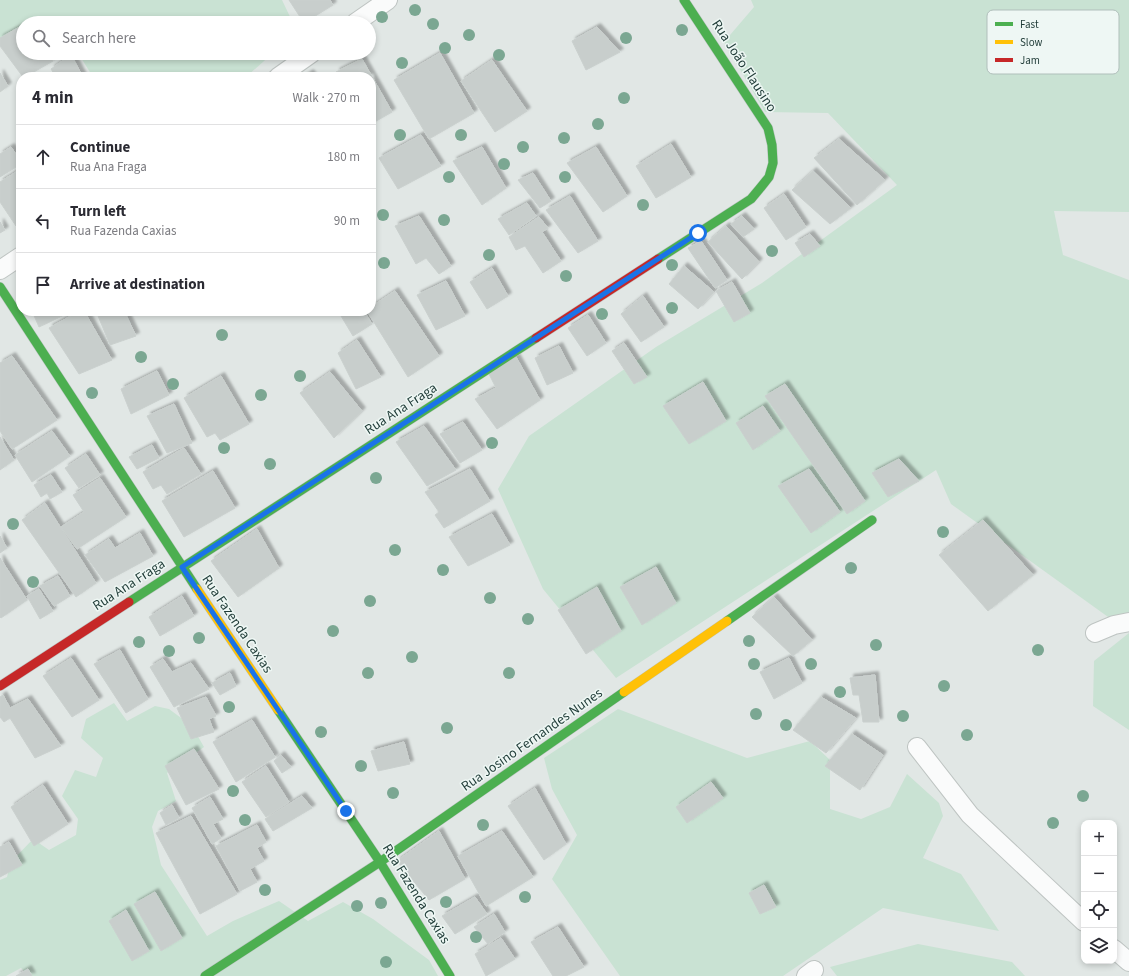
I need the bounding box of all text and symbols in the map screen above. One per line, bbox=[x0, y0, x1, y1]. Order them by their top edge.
legend bbox=[987, 10, 1119, 74]
search box bbox=[16, 16, 376, 60]
street label: Rua João Flausino bbox=[707, 16, 781, 116]
text: Fast bbox=[1020, 17, 1039, 32]
icon: search bbox=[30, 27, 52, 49]
text: Search here bbox=[62, 28, 136, 49]
text: Slow bbox=[1020, 35, 1043, 50]
text: Jam bbox=[1020, 53, 1040, 68]
text: 4 min bbox=[32, 86, 73, 110]
text: Walk · 270 m bbox=[292, 89, 360, 107]
text: Continue bbox=[70, 137, 130, 158]
icon: ahead bbox=[32, 146, 54, 168]
text: 180 m bbox=[327, 148, 360, 166]
text: Rua Ana Fraga bbox=[70, 158, 147, 176]
text: Turn left bbox=[70, 201, 126, 222]
icon: left bbox=[32, 210, 54, 232]
text: 90 m bbox=[334, 212, 360, 230]
text: Rua Fazenda Caxias bbox=[70, 222, 176, 240]
route start bbox=[689, 224, 707, 242]
icon: arrive bbox=[32, 274, 54, 296]
text: Arrive at destination bbox=[70, 274, 205, 295]
street label: Rua Ana Fraga bbox=[361, 378, 441, 440]
street label: Rua Ana Fraga bbox=[89, 554, 169, 616]
street label: Rua Fazenda Caxias bbox=[197, 571, 277, 677]
street label: Rua Josino Fernandes Nunes bbox=[457, 683, 607, 797]
route end bbox=[337, 802, 355, 820]
map controls bbox=[1081, 820, 1117, 964]
button: + bbox=[1081, 820, 1117, 856]
street label: Rua Fazenda Caxias bbox=[377, 840, 455, 948]
button: − bbox=[1081, 856, 1117, 892]
button: locate bbox=[1081, 892, 1117, 928]
button: layers bbox=[1081, 928, 1117, 964]

